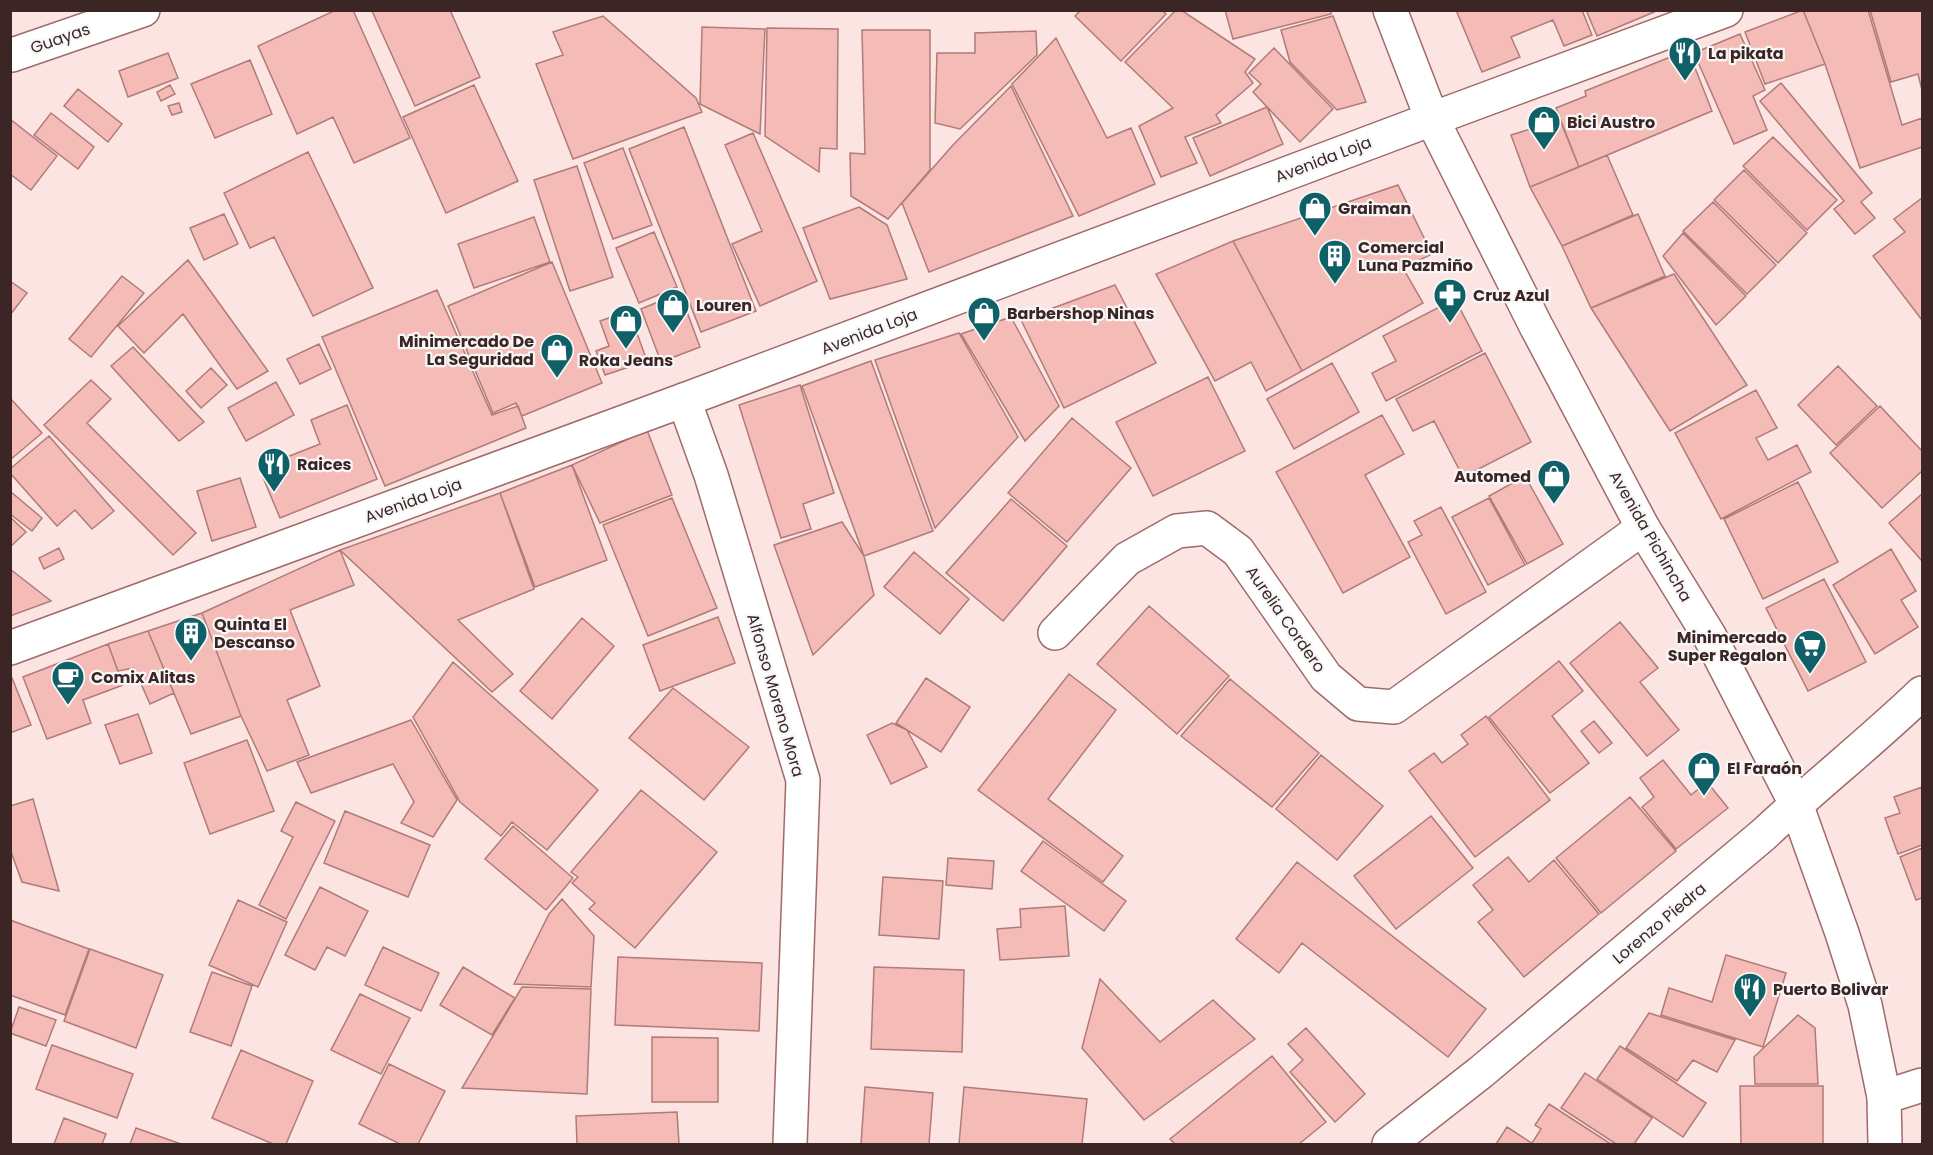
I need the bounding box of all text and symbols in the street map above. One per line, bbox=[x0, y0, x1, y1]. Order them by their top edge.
street label: Guayas bbox=[27, 18, 93, 59]
restaurant icon: La pikata bbox=[1667, 35, 1703, 82]
place label: La pikata bbox=[1708, 42, 1784, 65]
shop icon: Bici Austro bbox=[1526, 104, 1562, 151]
place label: Bici Austro bbox=[1567, 111, 1655, 134]
street label: Avenida Loja bbox=[1272, 131, 1375, 188]
shop icon: Graiman bbox=[1297, 190, 1333, 237]
place label: Graiman bbox=[1338, 197, 1411, 220]
place label: Comercial Luna Pazmiño bbox=[1358, 236, 1473, 277]
building icon: Comercial Luna Pazmiño bbox=[1317, 238, 1353, 285]
pharmacy icon: Cruz Azul bbox=[1432, 277, 1468, 324]
place label: Cruz Azul bbox=[1473, 284, 1549, 307]
shop icon: Louren bbox=[655, 287, 691, 334]
place label: Louren bbox=[696, 294, 752, 317]
shop icon: Barbershop Ninas bbox=[966, 295, 1002, 342]
place label: Barbershop Ninas bbox=[1007, 302, 1154, 325]
shop icon: Roka Jeans bbox=[608, 303, 644, 350]
street label: Avenida Loja bbox=[818, 303, 921, 360]
place label: Minimercado De La Seguridad bbox=[399, 330, 534, 371]
shop icon: Minimercado De La Seguridad bbox=[539, 332, 575, 379]
place label: Roka Jeans bbox=[579, 349, 673, 372]
restaurant icon: Raices bbox=[256, 446, 292, 493]
place label: Raices bbox=[297, 453, 352, 476]
shop icon: Automed bbox=[1536, 458, 1572, 505]
place label: Automed bbox=[1454, 465, 1531, 488]
street label: Avenida Pichincha bbox=[1604, 466, 1697, 606]
street label: Avenida Loja bbox=[361, 472, 465, 529]
street label: Aurelia Cordero bbox=[1240, 561, 1331, 677]
street label: Alfonso Moreno Mora bbox=[741, 611, 810, 779]
place label: Quinta El Descanso bbox=[214, 613, 295, 654]
building icon: Quinta El Descanso bbox=[173, 615, 209, 662]
place label: Minimercado Super Regalon bbox=[1668, 626, 1787, 667]
supermarket icon: Minimercado Super Regalon bbox=[1792, 628, 1828, 675]
cafe icon: Comix Alitas bbox=[50, 659, 86, 706]
place label: Comix Alitas bbox=[91, 666, 195, 689]
shop icon: El Faraón bbox=[1686, 750, 1722, 797]
place label: El Faraón bbox=[1727, 757, 1802, 780]
street label: Lorenzo Piedra bbox=[1608, 877, 1711, 969]
restaurant icon: Puerto Bolivar bbox=[1732, 971, 1768, 1018]
place label: Puerto Bolivar bbox=[1773, 978, 1889, 1001]

